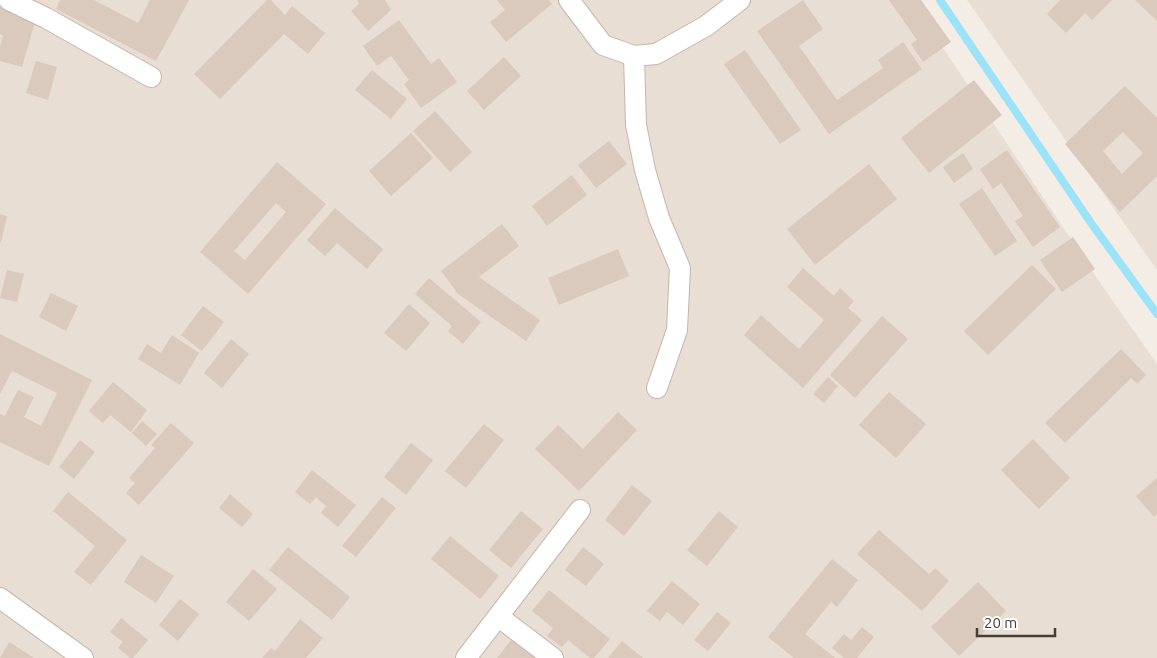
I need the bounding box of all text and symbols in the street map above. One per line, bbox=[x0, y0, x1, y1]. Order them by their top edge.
scale bar bbox=[977, 606, 1054, 638]
text: 20 m bbox=[984, 614, 1017, 631]

